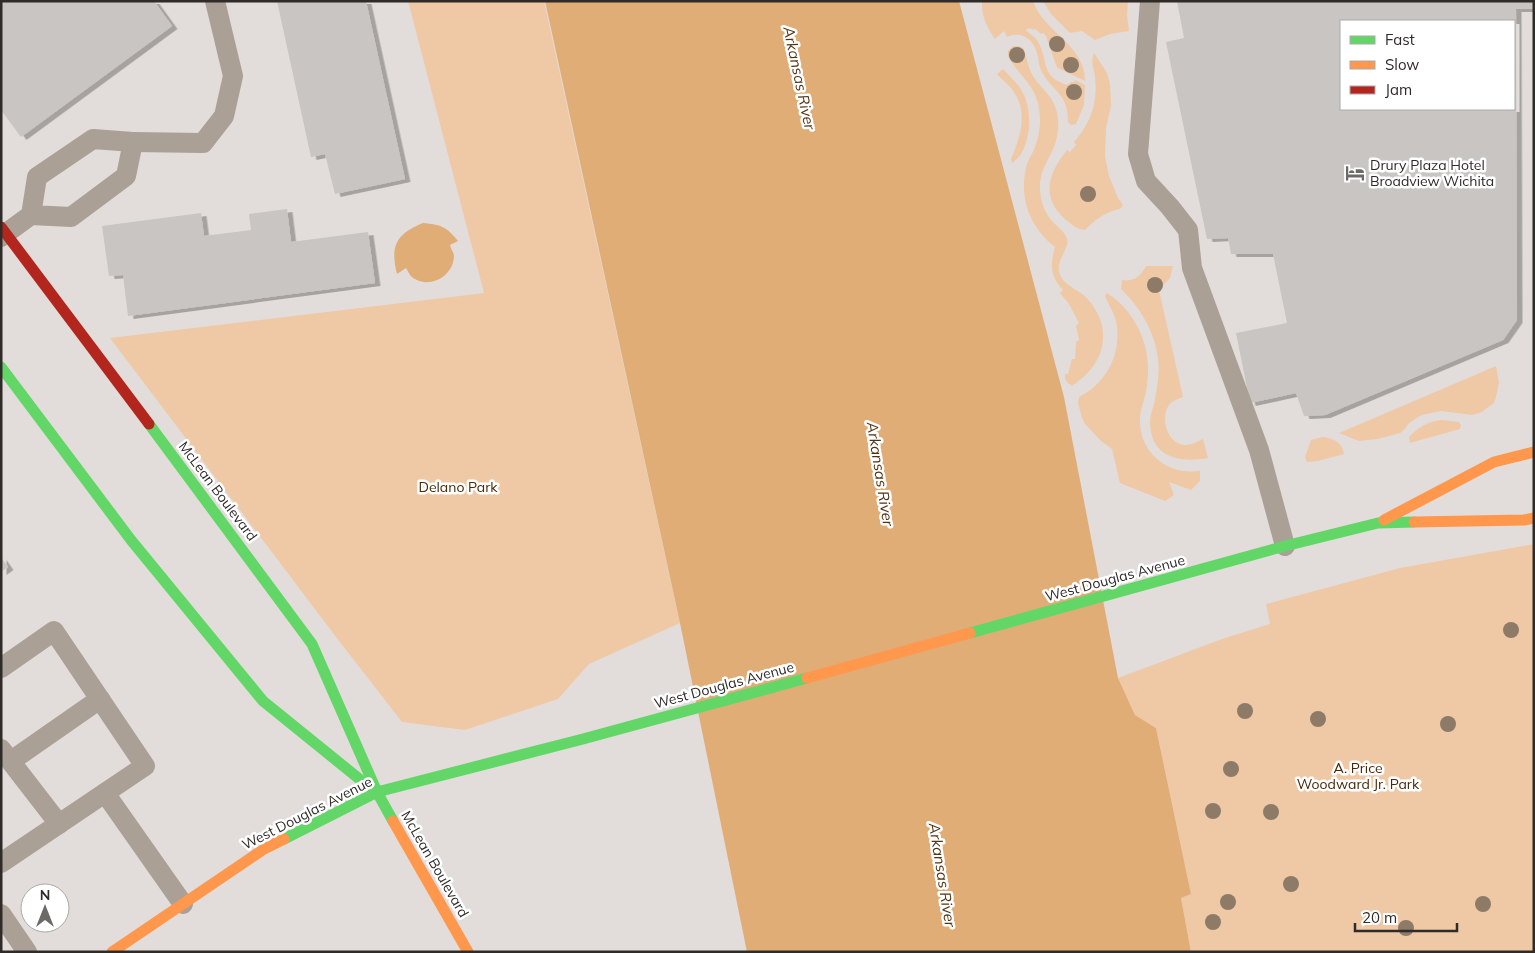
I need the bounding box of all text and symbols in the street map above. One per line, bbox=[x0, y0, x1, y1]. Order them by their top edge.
legend bbox=[1340, 20, 1515, 110]
water label: Arkansas River bbox=[779, 24, 820, 132]
text: Fast bbox=[1385, 30, 1415, 49]
text: Slow bbox=[1385, 55, 1419, 74]
text: Jam bbox=[1385, 80, 1412, 99]
place label: Drury Plaza Hotel Broadview Wichita bbox=[1370, 156, 1494, 190]
hotel icon: Drury Plaza Hotel Broadview Wichita bbox=[1344, 162, 1366, 184]
water label: Arkansas River bbox=[863, 420, 898, 528]
street label: McLean Boulevard bbox=[175, 438, 261, 544]
park label: Delano Park bbox=[418, 478, 498, 496]
street label: West Douglas Avenue bbox=[1043, 551, 1187, 605]
street label: West Douglas Avenue bbox=[652, 658, 796, 712]
park label: A. Price Woodward Jr. Park bbox=[1297, 759, 1420, 793]
street label: West Douglas Avenue bbox=[239, 772, 375, 854]
street label: McLean Boulevard bbox=[397, 808, 473, 920]
water label: Arkansas River bbox=[925, 821, 960, 929]
north arrow bbox=[20, 883, 70, 933]
text: N bbox=[40, 886, 50, 904]
scale bar bbox=[1355, 900, 1458, 932]
text: 20 m bbox=[1362, 908, 1397, 927]

